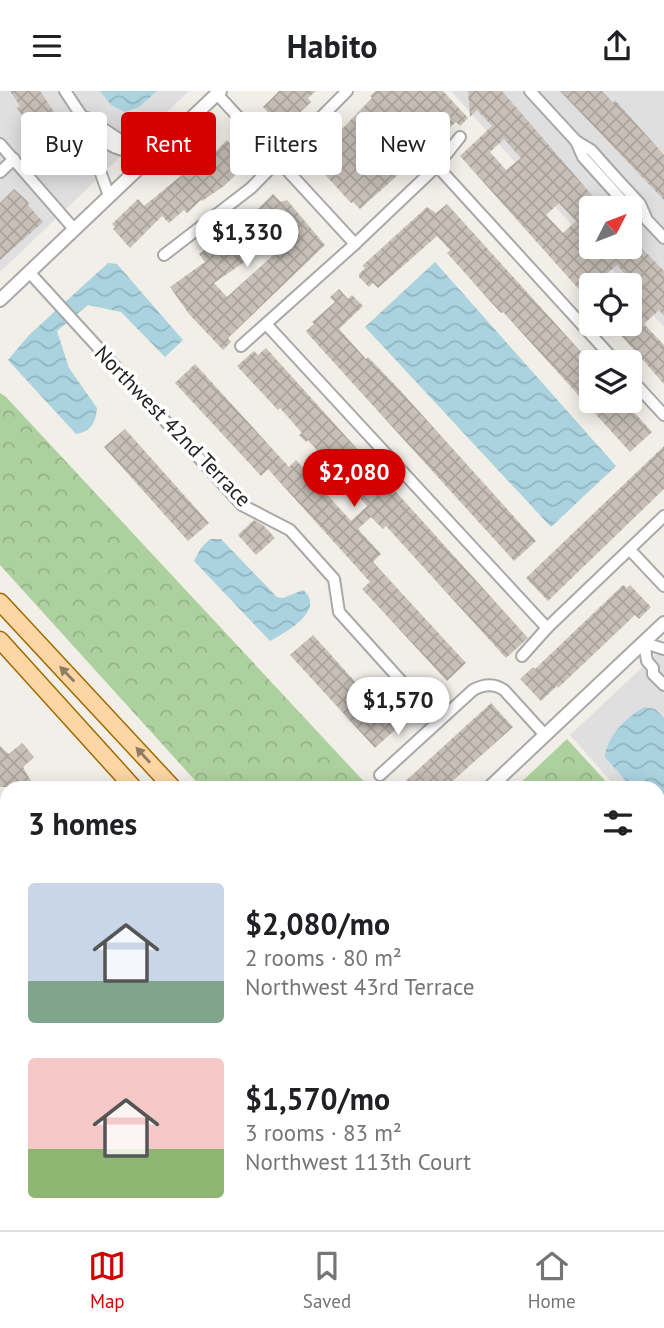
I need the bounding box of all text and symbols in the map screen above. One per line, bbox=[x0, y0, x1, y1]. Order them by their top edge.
text: Habito bbox=[287, 25, 377, 67]
icon: menu bbox=[28, 27, 66, 65]
icon: share bbox=[598, 27, 636, 65]
chip: Buy bbox=[21, 112, 107, 175]
chip: Rent bbox=[121, 112, 216, 175]
chip: Filters bbox=[230, 112, 342, 175]
chip: New bbox=[356, 112, 450, 175]
north arrow bbox=[579, 196, 642, 259]
map controls bbox=[579, 196, 642, 413]
pin: $1,330 bbox=[190, 209, 304, 269]
text: $1,330 bbox=[211, 217, 283, 246]
button: locate bbox=[579, 273, 642, 336]
street label: Northwest 42nd Terrace bbox=[89, 340, 257, 512]
button: layers bbox=[579, 350, 642, 413]
pin: $2,080 bbox=[297, 449, 411, 509]
text: $2,080 bbox=[318, 457, 390, 486]
one-way arrow bbox=[59, 665, 76, 682]
pin: $1,570 bbox=[341, 677, 455, 737]
text: $1,570 bbox=[362, 685, 434, 714]
one-way arrow bbox=[135, 746, 151, 764]
text: 3 homes bbox=[28, 804, 137, 843]
icon: filters bbox=[599, 804, 637, 842]
text: $2,080/mo bbox=[245, 904, 390, 943]
icon: home bbox=[84, 911, 168, 995]
text: 2 rooms · 80 m² bbox=[245, 943, 402, 972]
text: Northwest 43rd Terrace bbox=[245, 972, 474, 1001]
text: $1,570/mo bbox=[245, 1079, 390, 1118]
icon: home bbox=[84, 1086, 168, 1170]
text: 3 rooms · 83 m² bbox=[245, 1118, 402, 1147]
text: Northwest 113th Court bbox=[245, 1147, 471, 1176]
tab: Map bbox=[88, 1247, 126, 1313]
tab: Saved bbox=[303, 1247, 351, 1313]
tab: Home bbox=[528, 1247, 576, 1313]

